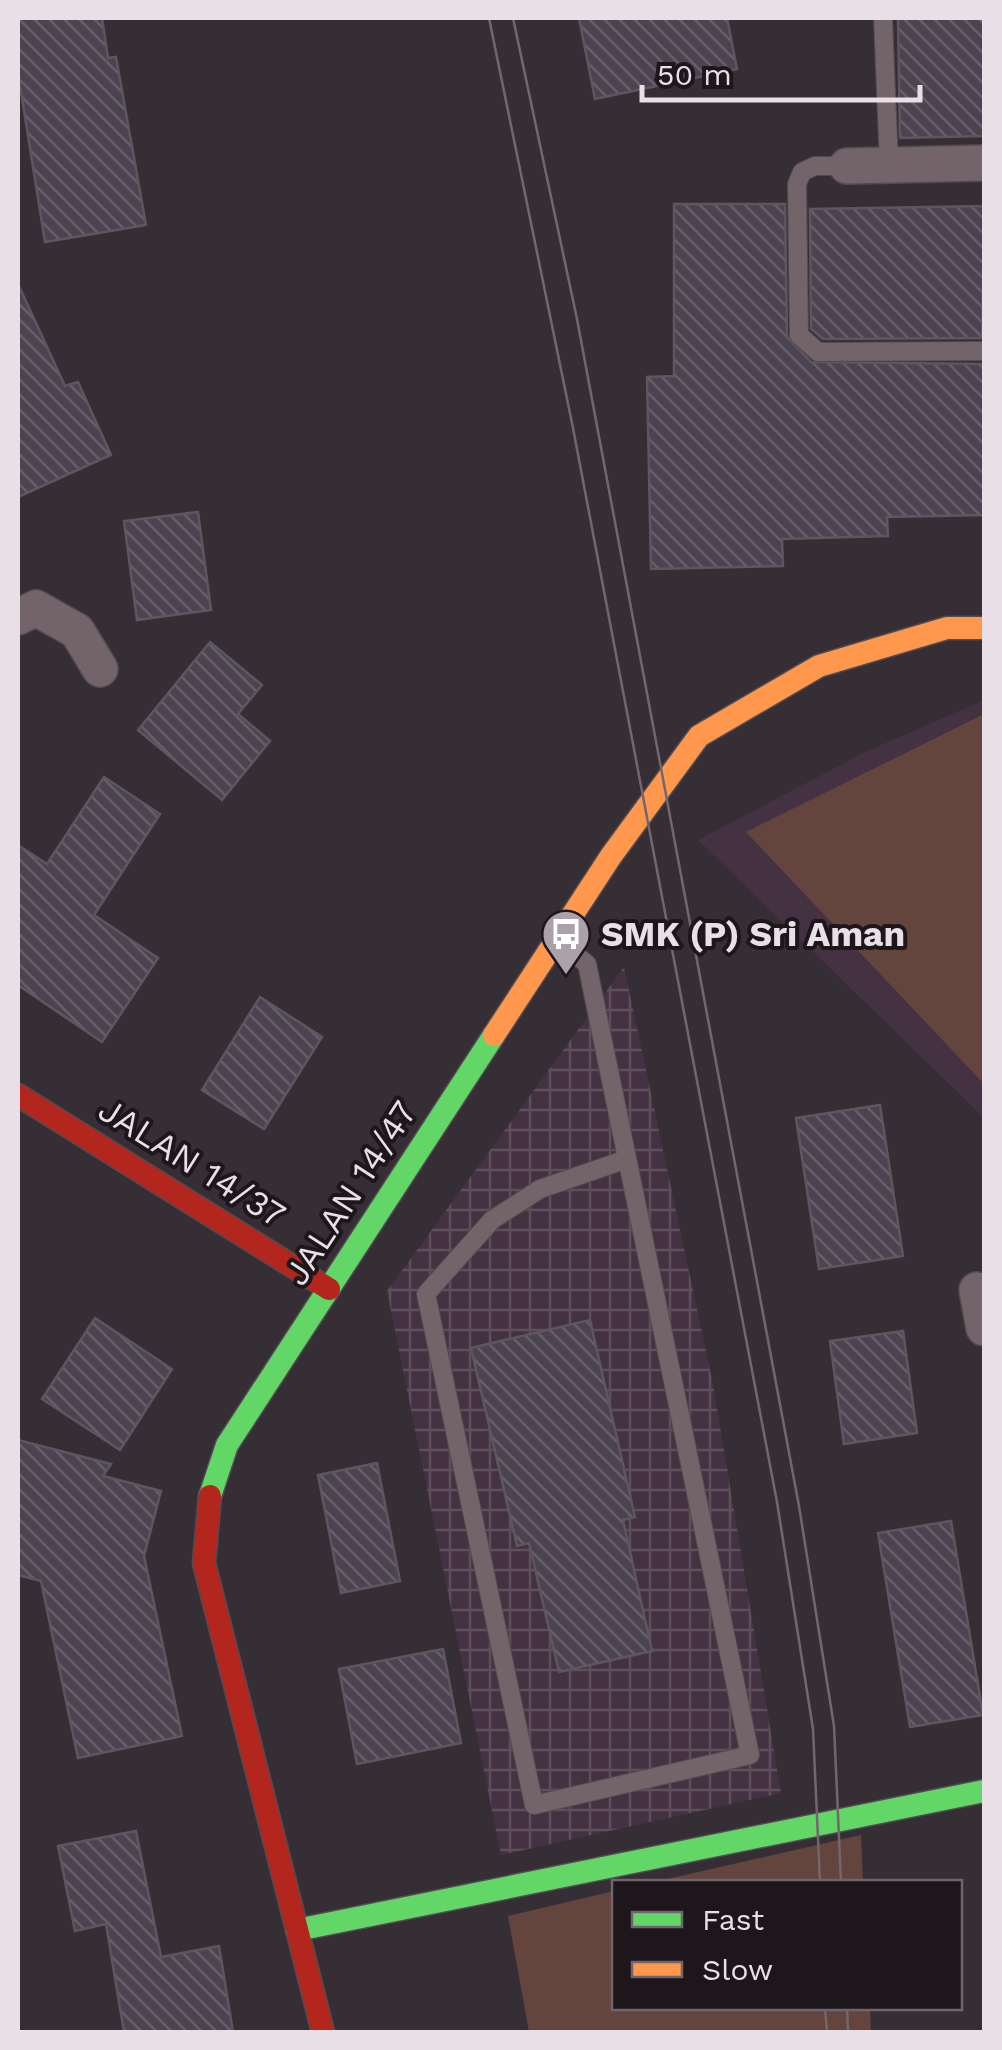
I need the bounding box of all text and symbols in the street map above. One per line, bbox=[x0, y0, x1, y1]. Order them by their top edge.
scale bar bbox=[642, 40, 920, 102]
text: 50 m bbox=[657, 57, 732, 92]
bus stop icon: SMK (P) Sri Aman bbox=[540, 908, 592, 976]
place label: SMK (P) Sri Aman bbox=[601, 913, 905, 955]
street label: JALAN 14/37 bbox=[91, 1088, 293, 1236]
street label: JALAN 14/47 bbox=[275, 1093, 425, 1293]
legend bbox=[612, 1880, 962, 2010]
text: Fast bbox=[702, 1902, 765, 1937]
text: Slow bbox=[702, 1952, 773, 1987]

